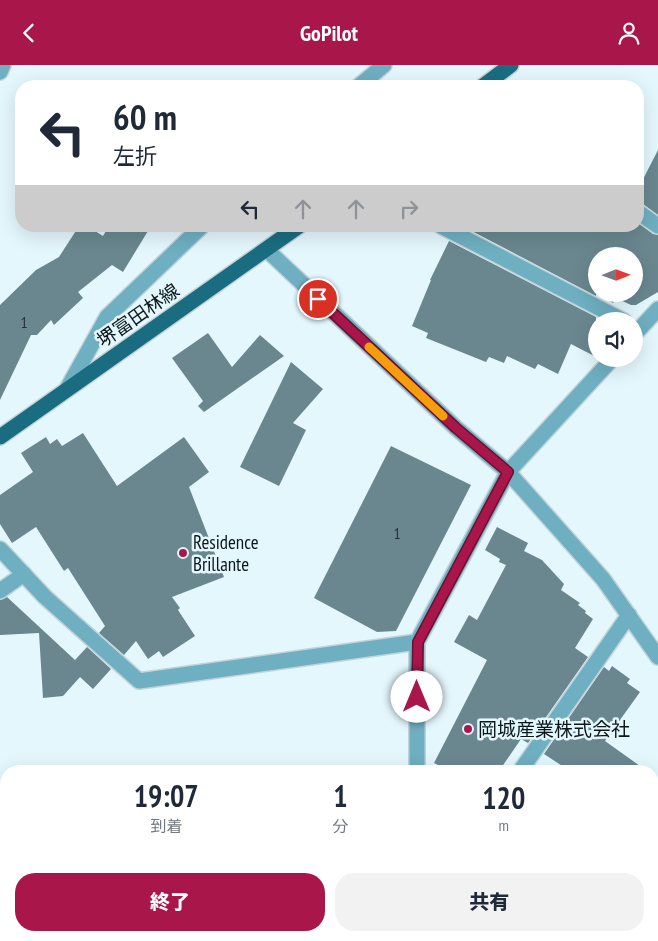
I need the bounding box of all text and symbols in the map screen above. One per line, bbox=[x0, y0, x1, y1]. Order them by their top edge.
icon: back bbox=[15, 19, 43, 47]
text: GoPilot bbox=[300, 19, 358, 47]
icon: person bbox=[615, 19, 643, 47]
text: 60 m bbox=[113, 94, 177, 140]
icon: left bbox=[30, 100, 95, 165]
text: 左折 bbox=[113, 142, 157, 170]
icon: left bbox=[236, 195, 264, 223]
icon: ahead bbox=[289, 195, 317, 223]
icon: ahead bbox=[342, 195, 370, 223]
icon: right bbox=[395, 195, 423, 223]
north arrow bbox=[588, 247, 642, 303]
map controls bbox=[588, 247, 643, 367]
street label: 堺富田林線 bbox=[92, 278, 184, 352]
pin bbox=[297, 278, 339, 320]
icon: arrive bbox=[304, 285, 332, 313]
house number: 1 bbox=[20, 312, 28, 332]
button: sound bbox=[588, 312, 643, 367]
house number: 1 bbox=[393, 523, 401, 543]
place label: Residence Brillante bbox=[193, 530, 259, 576]
marker: Residence Brillante bbox=[177, 547, 189, 559]
position arrow bbox=[390, 670, 442, 722]
place label: 岡城産業株式会社 bbox=[478, 717, 630, 741]
marker: 岡城産業株式会社 bbox=[462, 723, 474, 735]
text: 19:07 bbox=[134, 776, 199, 815]
text: 1 bbox=[333, 776, 348, 815]
text: 120 bbox=[482, 778, 525, 817]
text: m bbox=[499, 815, 509, 835]
text: 到着 bbox=[150, 816, 182, 836]
text: 分 bbox=[332, 816, 348, 836]
button: 終了 bbox=[15, 873, 325, 931]
button: 共有 bbox=[335, 873, 644, 931]

